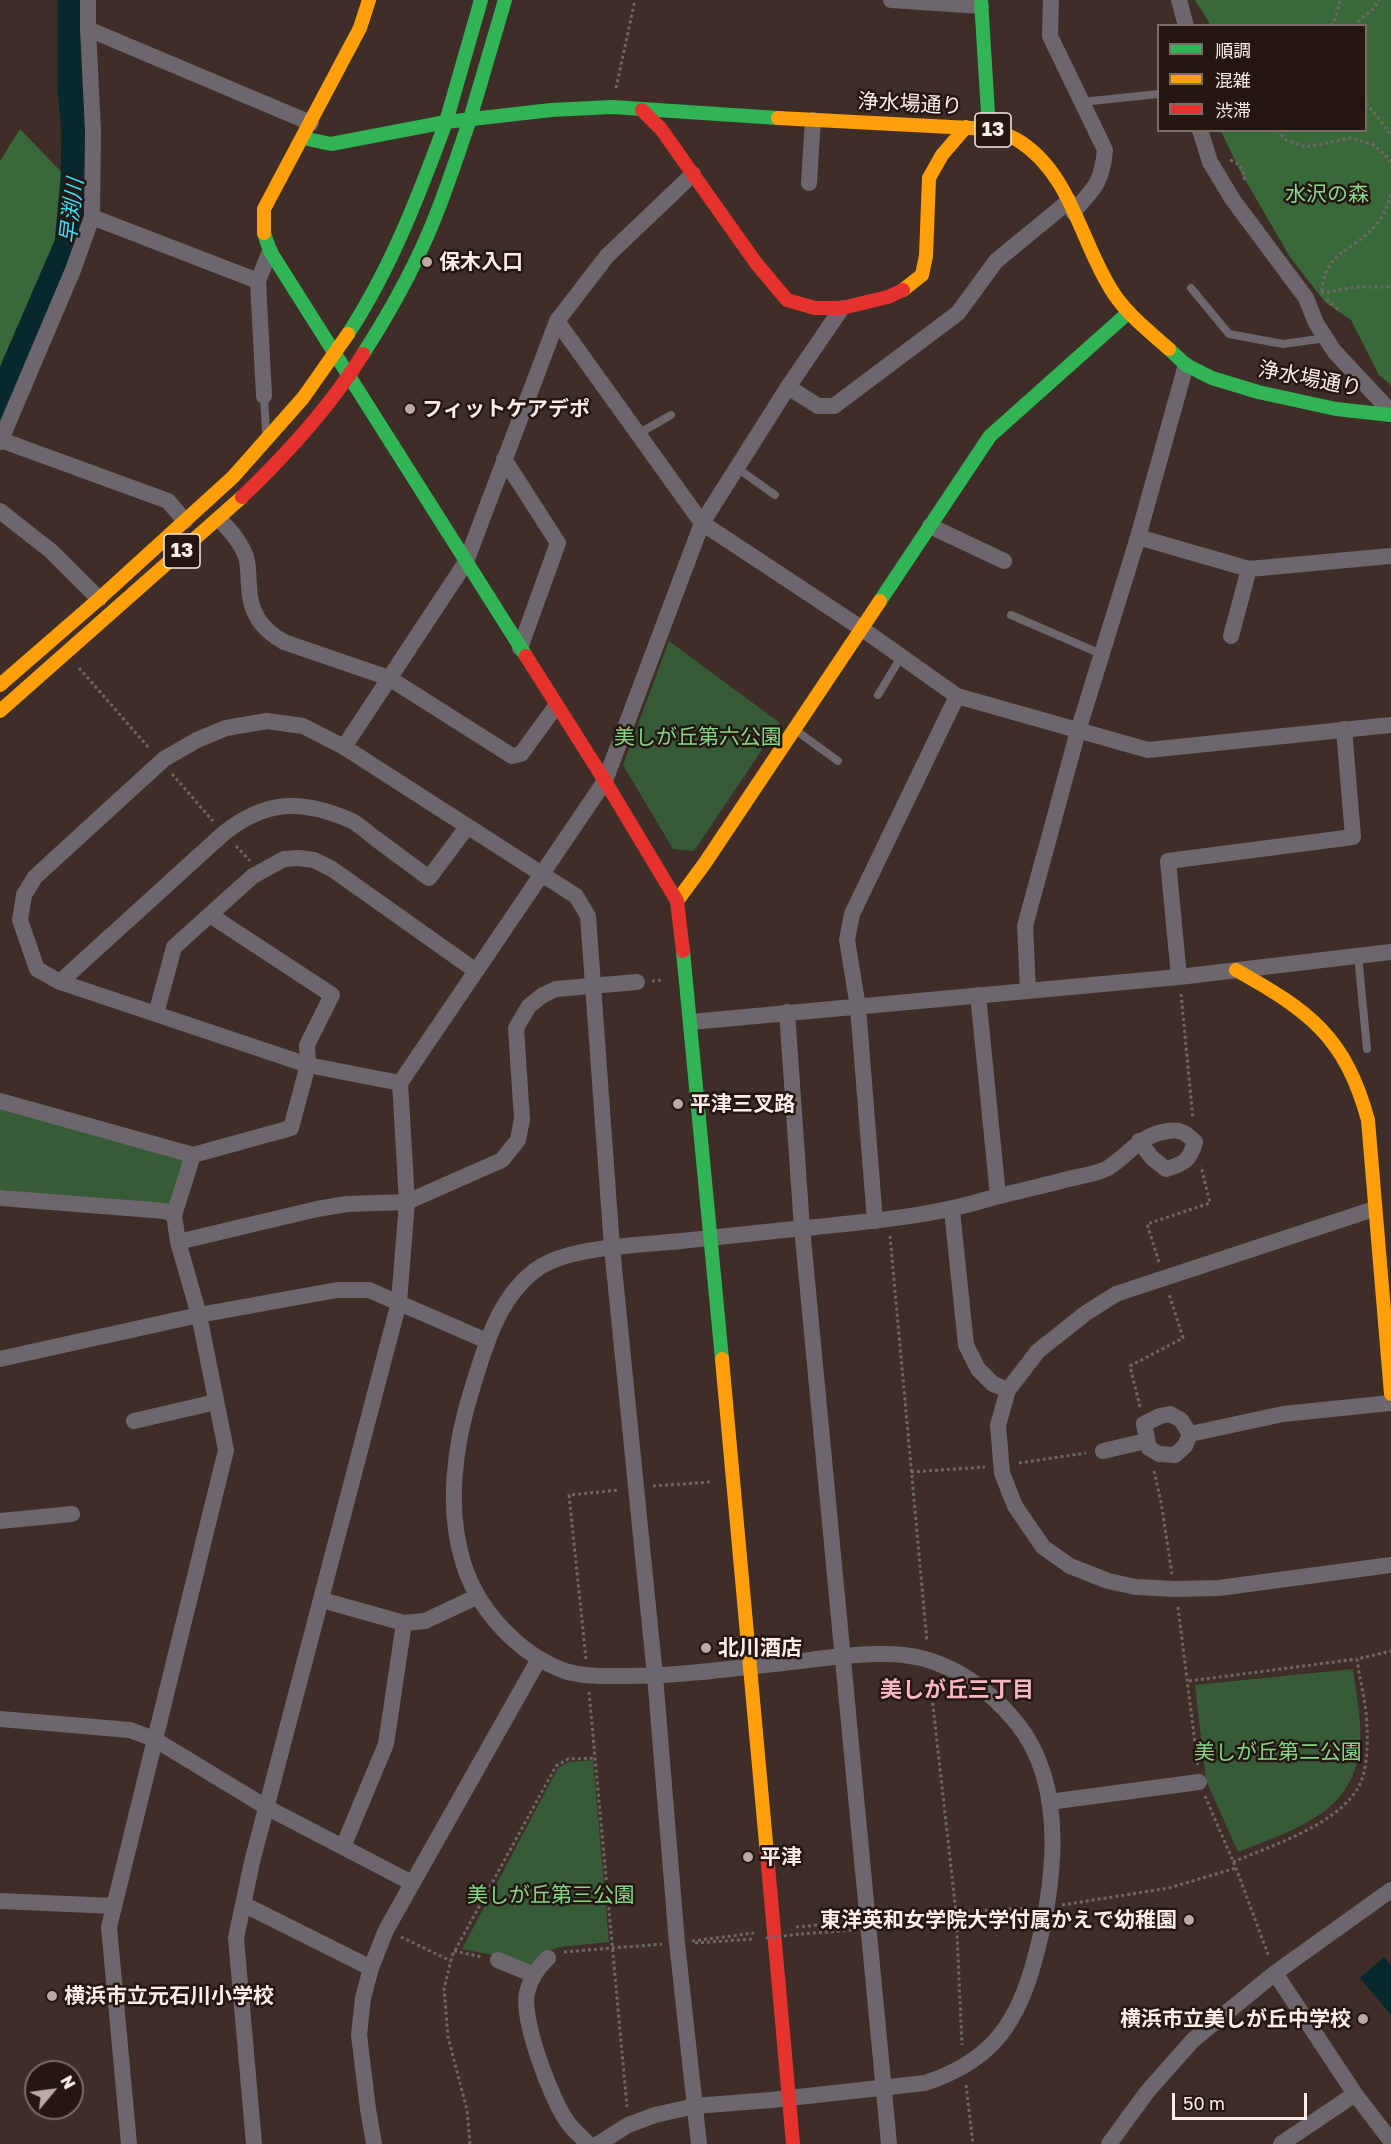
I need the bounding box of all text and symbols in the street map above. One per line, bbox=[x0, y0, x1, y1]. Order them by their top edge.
legend bbox=[1157, 24, 1367, 132]
text: 順調 bbox=[1215, 39, 1251, 61]
text: 混雑 bbox=[1215, 69, 1251, 91]
street label: 浄水場通り bbox=[857, 89, 963, 119]
text: 渋滞 bbox=[1215, 99, 1251, 121]
road number: 13 bbox=[975, 113, 1011, 147]
water label: 早渕川 bbox=[55, 177, 89, 245]
park label: 水沢の森 bbox=[1285, 181, 1369, 207]
place label: 保木入口 bbox=[439, 249, 523, 275]
marker: 保木入口 bbox=[420, 255, 434, 269]
street label: 浄水場通り bbox=[1256, 357, 1364, 401]
place label: フィットケアデポ bbox=[422, 396, 590, 422]
marker: フィットケアデポ bbox=[403, 402, 417, 416]
road number: 13 bbox=[164, 534, 200, 568]
park label: 美しが丘第六公園 bbox=[614, 724, 782, 750]
place label: 平津三叉路 bbox=[690, 1091, 795, 1117]
marker: 平津三叉路 bbox=[671, 1097, 685, 1111]
place label: 北川酒店 bbox=[718, 1635, 802, 1661]
marker: 北川酒店 bbox=[699, 1641, 713, 1655]
district label: 美しが丘三丁目 bbox=[880, 1677, 1034, 1703]
park label: 美しが丘第二公園 bbox=[1194, 1739, 1362, 1765]
place label: 平津 bbox=[760, 1844, 802, 1870]
marker: 平津 bbox=[741, 1850, 755, 1864]
park label: 美しが丘第三公園 bbox=[467, 1882, 635, 1908]
place label: 東洋英和女学院大学付属かえで幼稚園 bbox=[820, 1907, 1177, 1933]
marker: 東洋英和女学院大学付属かえで幼稚園 bbox=[1182, 1913, 1196, 1927]
place label: 横浜市立元石川小学校 bbox=[64, 1983, 274, 2009]
marker: 横浜市立元石川小学校 bbox=[45, 1989, 59, 2003]
place label: 横浜市立美しが丘中学校 bbox=[1120, 2006, 1351, 2032]
marker: 横浜市立美しが丘中学校 bbox=[1356, 2012, 1370, 2026]
north arrow bbox=[24, 2060, 84, 2120]
text: N bbox=[56, 2072, 80, 2092]
scale bar bbox=[1175, 2081, 1310, 2119]
text: 50 m bbox=[1183, 2092, 1225, 2114]

